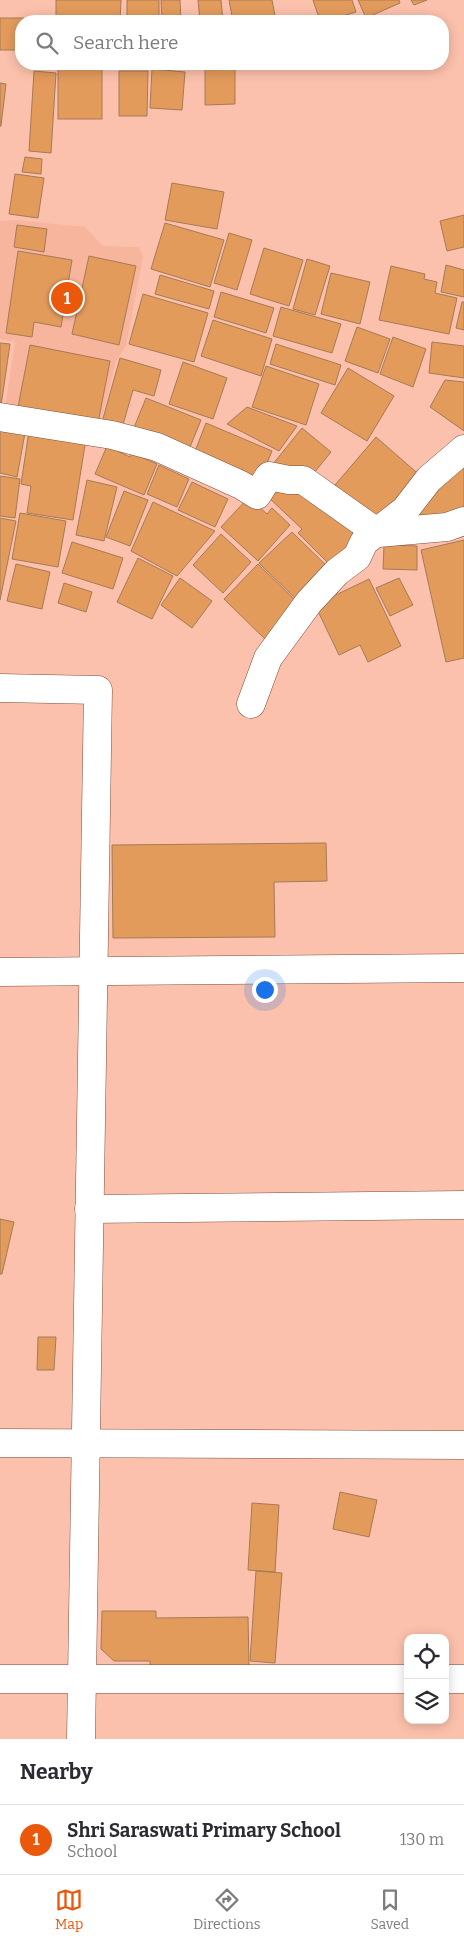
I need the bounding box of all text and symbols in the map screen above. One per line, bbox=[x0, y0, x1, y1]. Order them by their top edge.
search box bbox=[15, 15, 449, 70]
icon: search bbox=[33, 29, 61, 57]
text: Search here bbox=[73, 31, 178, 54]
pin: 1 bbox=[51, 279, 83, 317]
your location bbox=[252, 977, 278, 1003]
map controls bbox=[404, 1634, 449, 1724]
button: locate bbox=[404, 1634, 449, 1679]
button: layers bbox=[404, 1679, 449, 1724]
text: Nearby bbox=[20, 1759, 93, 1785]
text: Shri Saraswati Primary School bbox=[67, 1819, 341, 1842]
text: 1 bbox=[33, 1830, 39, 1849]
text: 130 m bbox=[400, 1830, 444, 1849]
text: School bbox=[67, 1842, 117, 1861]
tab: Map bbox=[55, 1886, 83, 1933]
tab: Directions bbox=[193, 1886, 261, 1933]
tab: Saved bbox=[371, 1886, 409, 1933]

